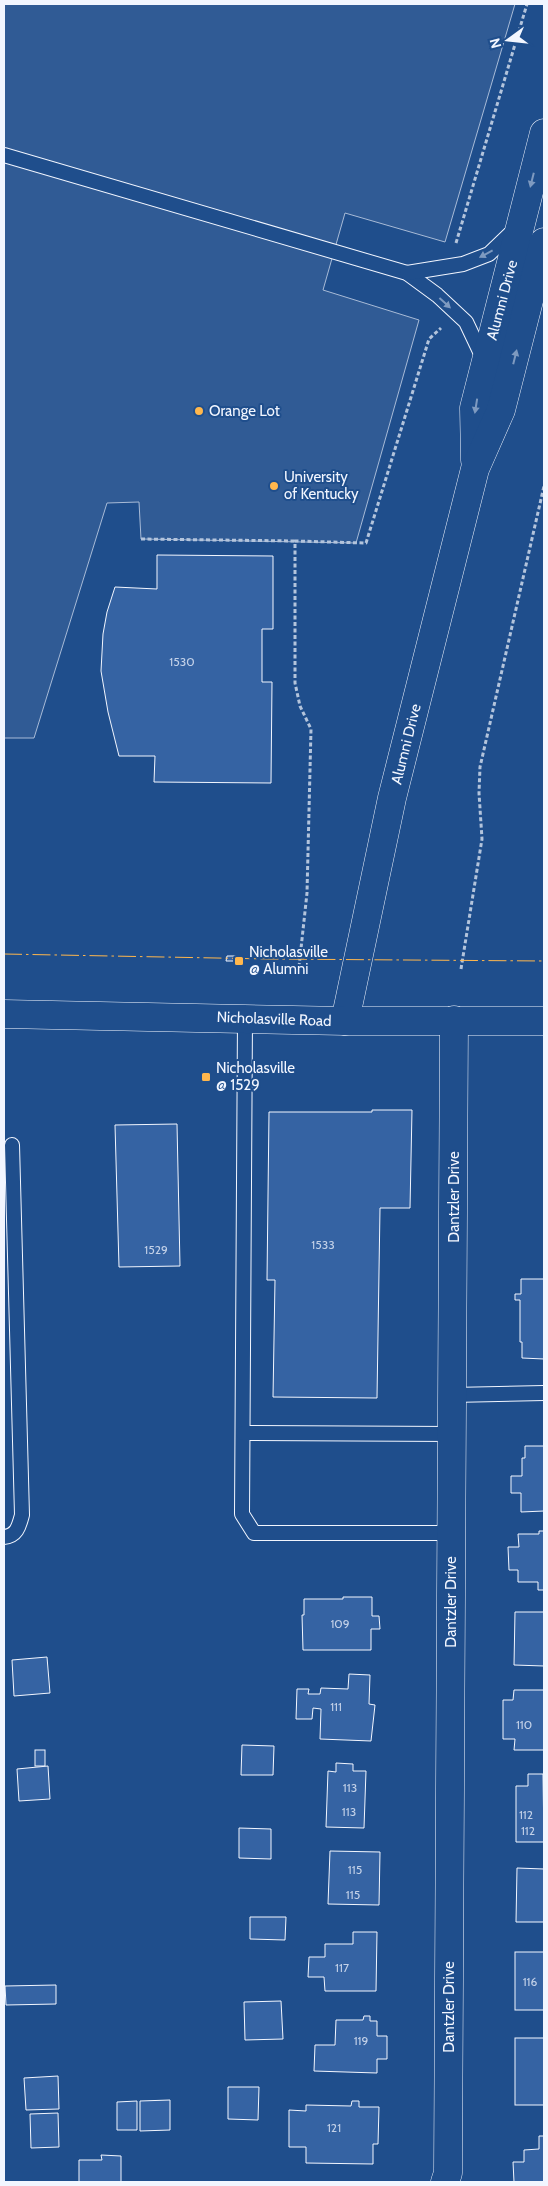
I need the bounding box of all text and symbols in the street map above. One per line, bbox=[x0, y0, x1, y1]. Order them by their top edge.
north arrow bbox=[483, 15, 533, 65]
text: N bbox=[485, 36, 505, 50]
one-way arrow bbox=[528, 173, 536, 188]
one-way arrow bbox=[478, 250, 493, 258]
street label: Alumni Drive bbox=[483, 258, 521, 342]
one-way arrow bbox=[439, 298, 452, 309]
one-way arrow bbox=[511, 350, 519, 365]
one-way arrow bbox=[471, 398, 479, 414]
place label: Orange Lot bbox=[209, 402, 280, 420]
marker: Orange Lot bbox=[193, 405, 205, 417]
place label: University of Kentucky bbox=[284, 468, 359, 503]
marker: University of Kentucky bbox=[268, 480, 280, 492]
house number: 1530 bbox=[169, 654, 195, 669]
street label: Alumni Drive bbox=[387, 702, 425, 786]
place label: Nicholasville @ Alumni bbox=[249, 943, 328, 978]
marker: Nicholasville @ Alumni bbox=[233, 955, 245, 967]
street label: Nicholasville Road bbox=[216, 1008, 332, 1030]
place label: Nicholasville @ 1529 bbox=[216, 1059, 295, 1094]
marker: Nicholasville @ 1529 bbox=[200, 1071, 212, 1083]
street label: Dantzler Drive bbox=[445, 1151, 463, 1243]
house number: 1533 bbox=[311, 1237, 335, 1252]
house number: 1529 bbox=[144, 1242, 168, 1257]
street label: Dantzler Drive bbox=[442, 1556, 460, 1648]
house number: 109 bbox=[330, 1616, 350, 1631]
house number: 111 bbox=[330, 1699, 342, 1714]
house number: 110 bbox=[516, 1717, 532, 1732]
house number: 113 bbox=[343, 1780, 357, 1795]
house number: 113 bbox=[342, 1804, 356, 1819]
house number: 112 bbox=[519, 1807, 533, 1822]
house number: 112 bbox=[521, 1823, 535, 1838]
house number: 115 bbox=[348, 1862, 362, 1877]
house number: 115 bbox=[346, 1887, 360, 1902]
house number: 117 bbox=[335, 1960, 349, 1975]
street label: Dantzler Drive bbox=[440, 1961, 458, 2053]
house number: 116 bbox=[523, 1974, 538, 1989]
house number: 119 bbox=[354, 2033, 369, 2048]
house number: 121 bbox=[327, 2120, 341, 2135]

